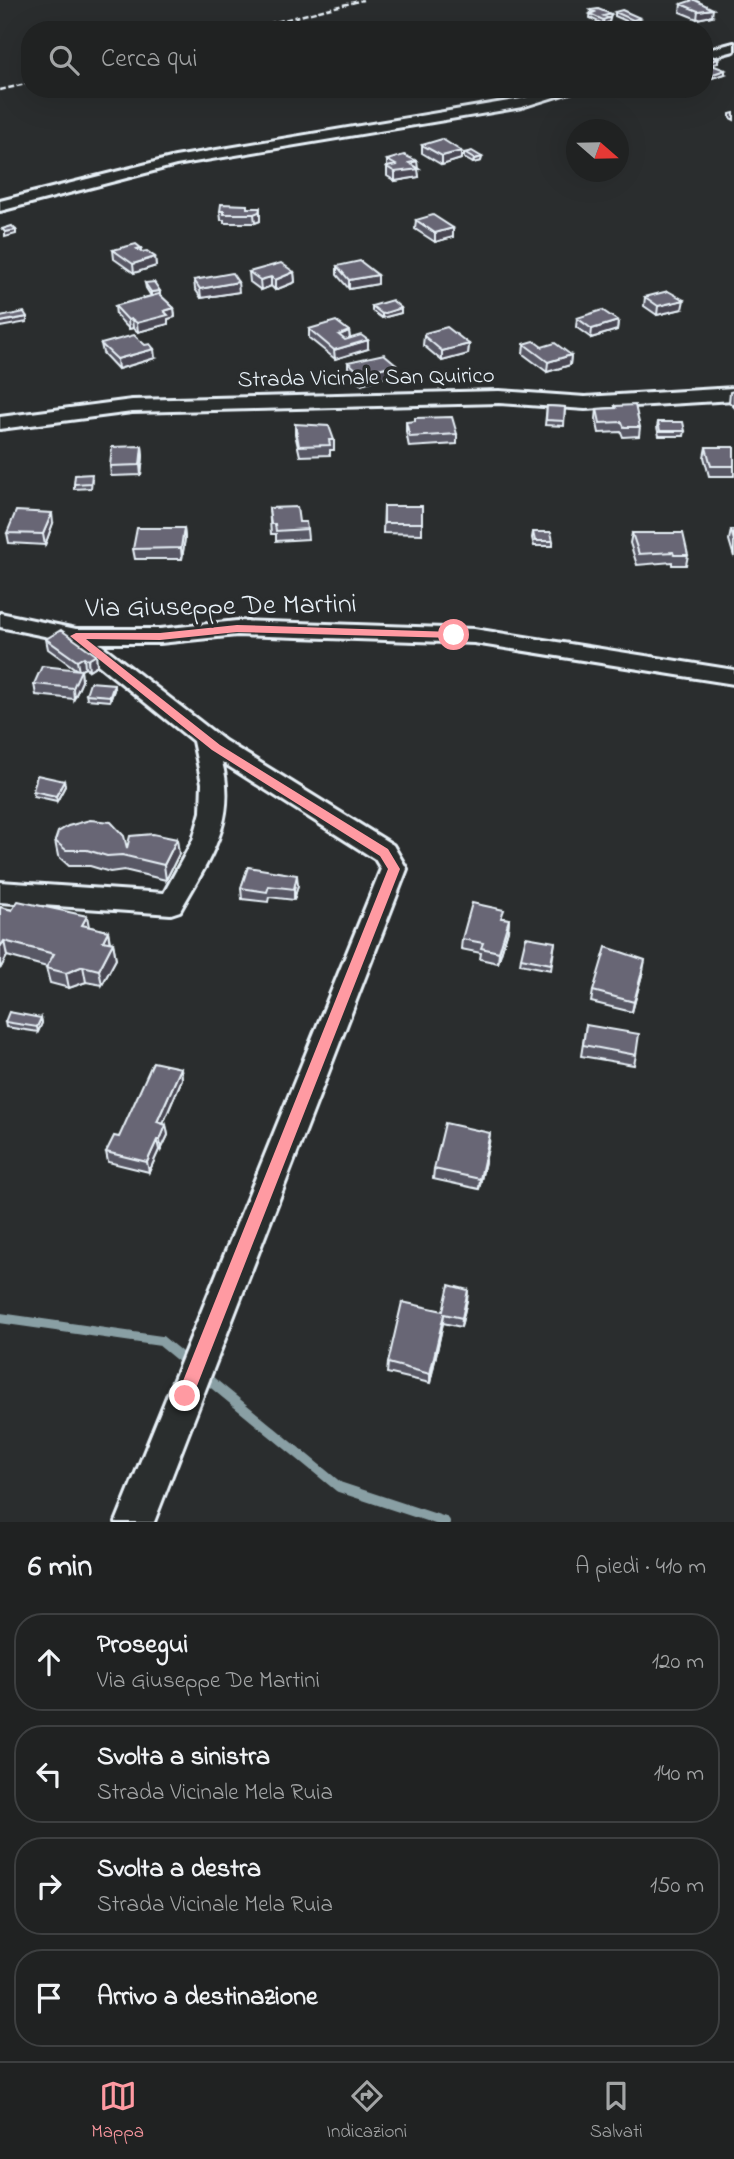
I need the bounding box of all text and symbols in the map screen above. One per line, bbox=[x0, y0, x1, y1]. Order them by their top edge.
search box bbox=[21, 21, 713, 98]
icon: search bbox=[45, 41, 83, 79]
text: Cerca qui bbox=[101, 41, 197, 79]
north arrow bbox=[566, 119, 629, 182]
street label: Strada Vicinale San Quirico bbox=[237, 360, 495, 397]
street label: Via Giuseppe De Martini bbox=[84, 585, 357, 630]
route start bbox=[438, 619, 469, 650]
route end bbox=[169, 1380, 200, 1411]
text: 6 min bbox=[28, 1546, 92, 1590]
text: A piedi · 410 m bbox=[575, 1551, 706, 1584]
text: Prosegui bbox=[97, 1627, 188, 1665]
icon: ahead bbox=[30, 1643, 68, 1681]
text: 120 m bbox=[652, 1646, 704, 1679]
text: Via Giuseppe De Martini bbox=[97, 1665, 320, 1698]
text: Svolta a sinistra bbox=[97, 1739, 270, 1777]
icon: left bbox=[30, 1755, 68, 1793]
text: 140 m bbox=[654, 1758, 704, 1791]
text: Strada Vicinale Mela Ruia bbox=[97, 1777, 333, 1810]
text: Svolta a destra bbox=[97, 1851, 261, 1889]
icon: right bbox=[30, 1867, 68, 1905]
text: 150 m bbox=[650, 1870, 704, 1903]
text: Strada Vicinale Mela Ruia bbox=[97, 1889, 333, 1922]
icon: arrive bbox=[30, 1979, 68, 2017]
text: Arrivo a destinazione bbox=[97, 1979, 318, 2017]
tab: Mappa bbox=[91, 2077, 144, 2146]
tab: Indicazioni bbox=[326, 2077, 407, 2146]
tab: Salvati bbox=[590, 2077, 643, 2146]

